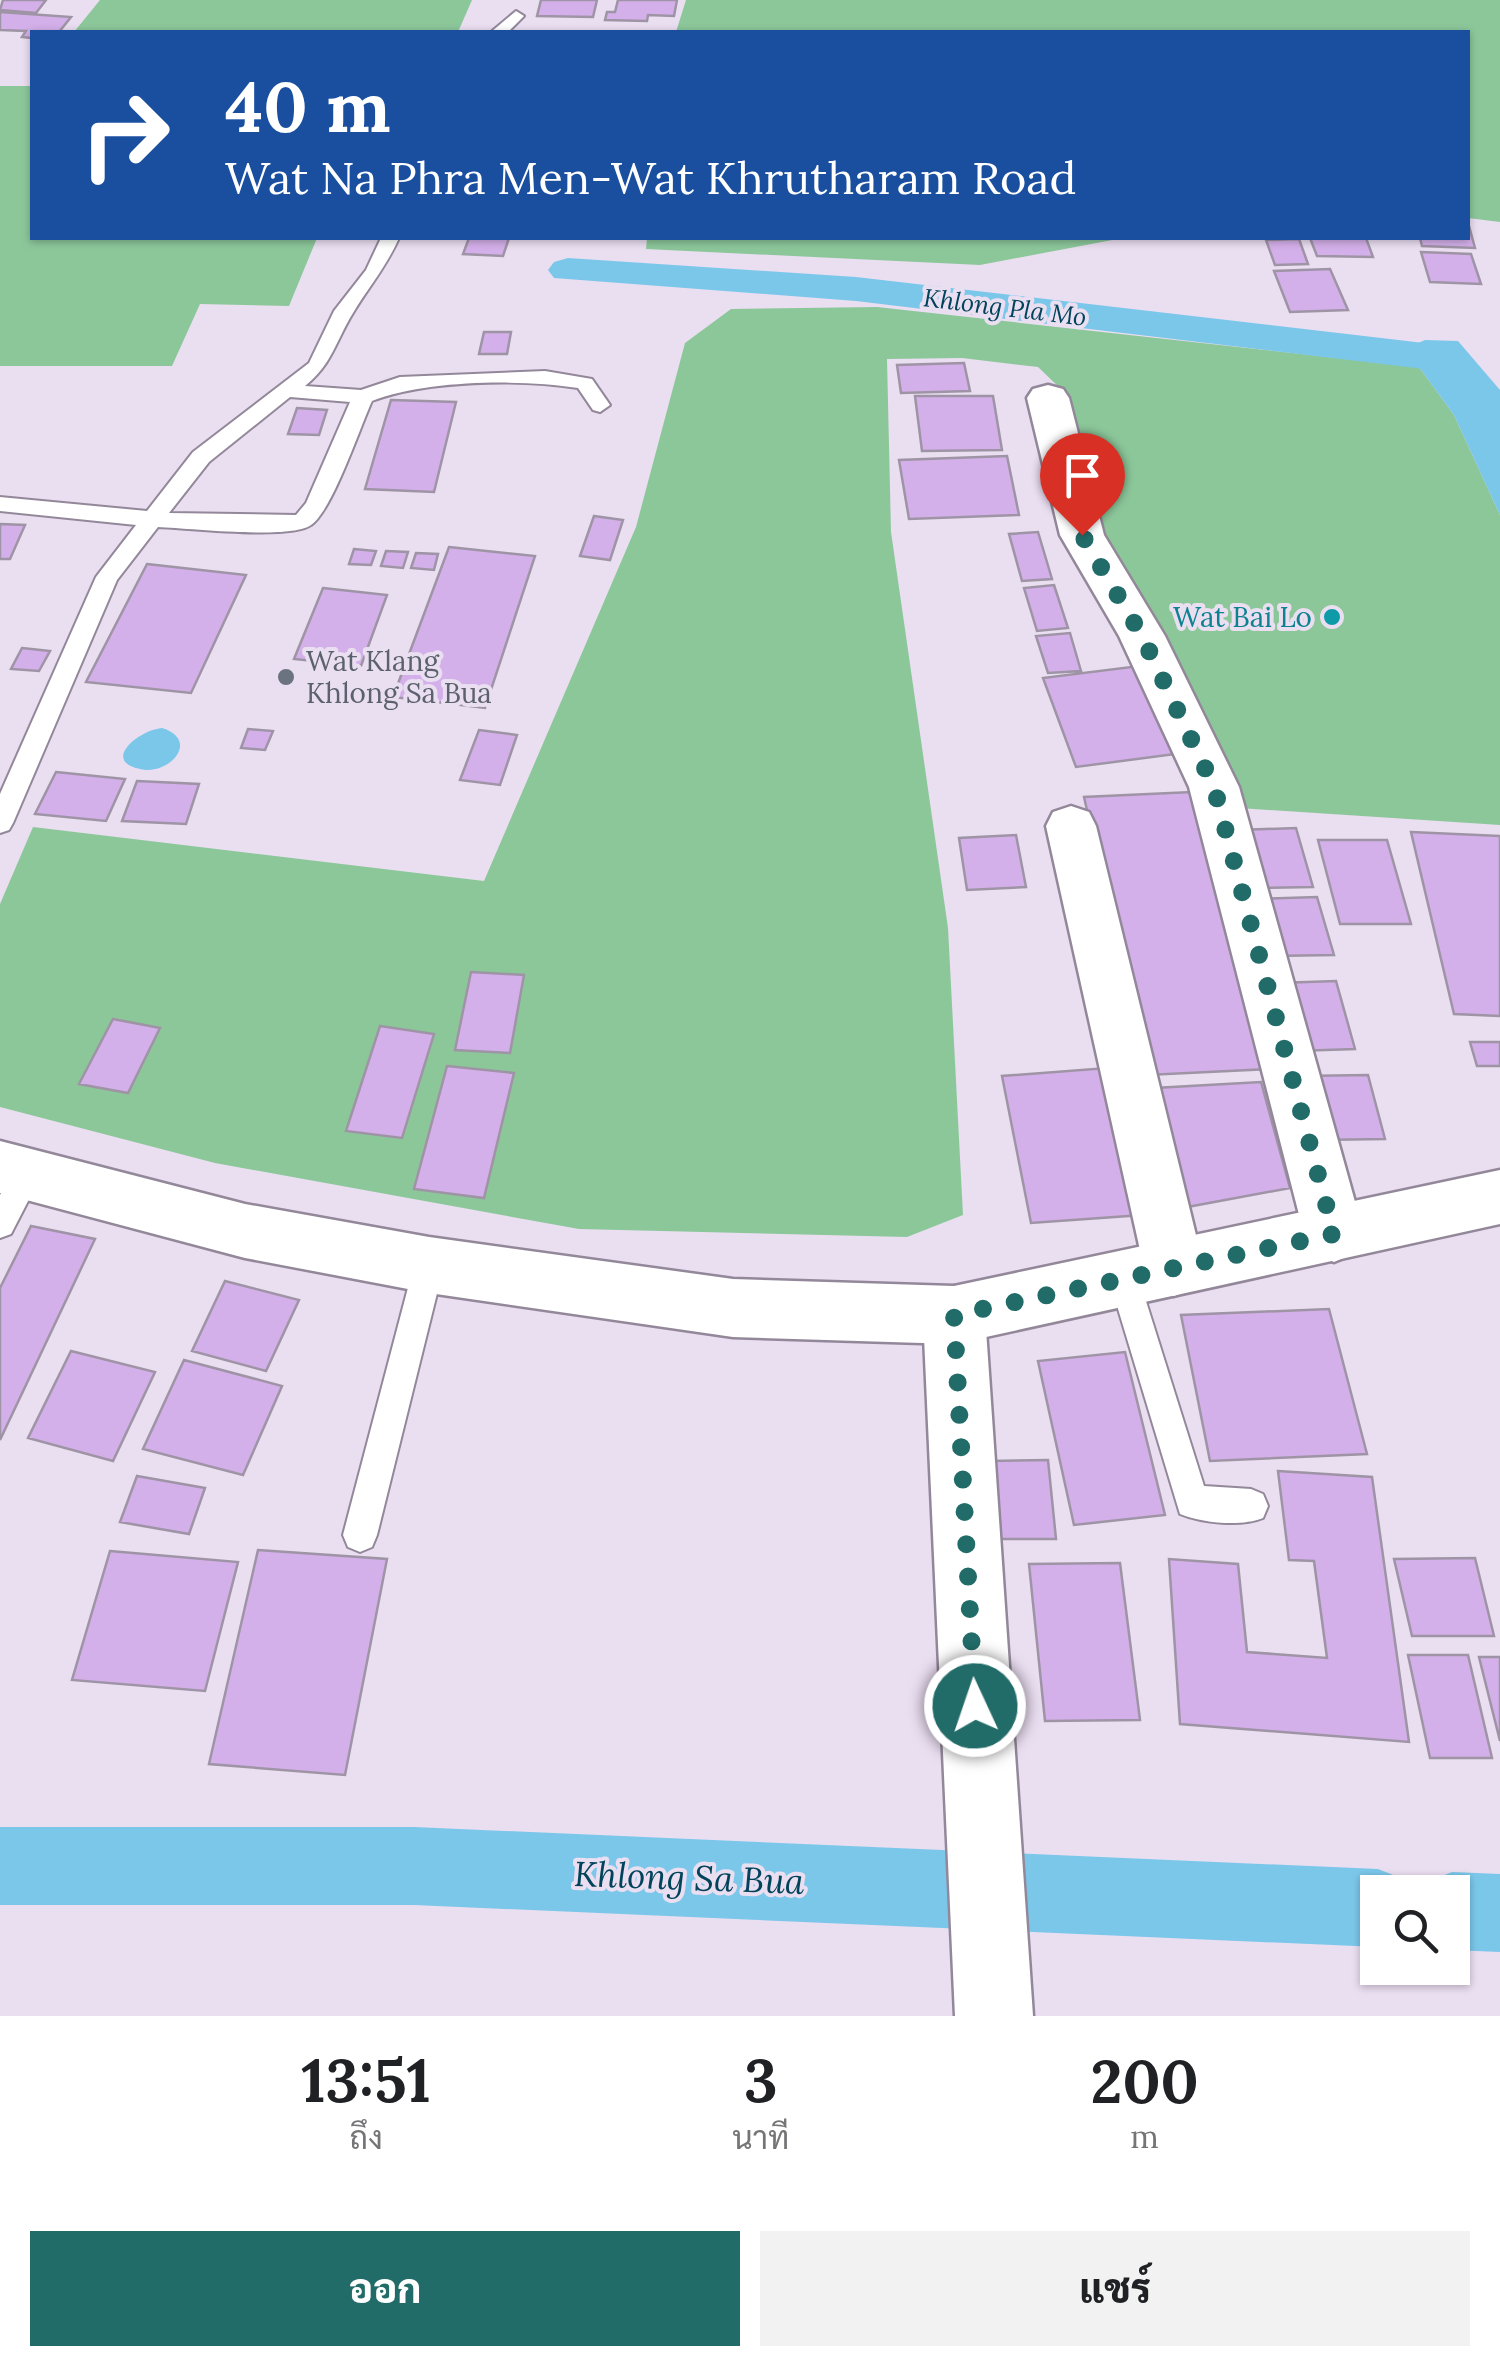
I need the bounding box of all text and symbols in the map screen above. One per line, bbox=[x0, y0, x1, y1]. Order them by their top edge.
text: 40 m bbox=[225, 62, 391, 151]
icon: right bbox=[60, 70, 190, 200]
text: Wat Na Phra Men-Wat Khrutharam Road bbox=[225, 149, 1076, 206]
water label: Khlong Pla Mo bbox=[922, 281, 1088, 333]
pin bbox=[1040, 433, 1125, 536]
icon: arrive bbox=[1055, 448, 1110, 503]
place label: Wat Bai Lo bbox=[1173, 599, 1312, 635]
marker: Wat Bai Lo bbox=[1321, 606, 1343, 628]
place label: Wat Klang Khlong Sa Bua bbox=[306, 643, 492, 711]
marker: Wat Klang Khlong Sa Bua bbox=[275, 666, 297, 688]
position arrow bbox=[923, 1654, 1027, 1758]
water label: Khlong Sa Bua bbox=[573, 1851, 806, 1904]
map controls bbox=[1360, 1875, 1470, 1985]
button: search bbox=[1360, 1875, 1470, 1985]
text: 13:51 bbox=[301, 2042, 431, 2118]
text: 3 bbox=[744, 2042, 778, 2118]
text: 200 bbox=[1090, 2043, 1199, 2119]
text: m bbox=[1130, 2116, 1159, 2157]
text: ถึง bbox=[350, 2117, 383, 2158]
text: นาที bbox=[732, 2117, 789, 2158]
button: ออก bbox=[30, 2231, 740, 2346]
button: แชร์ bbox=[760, 2231, 1470, 2346]

